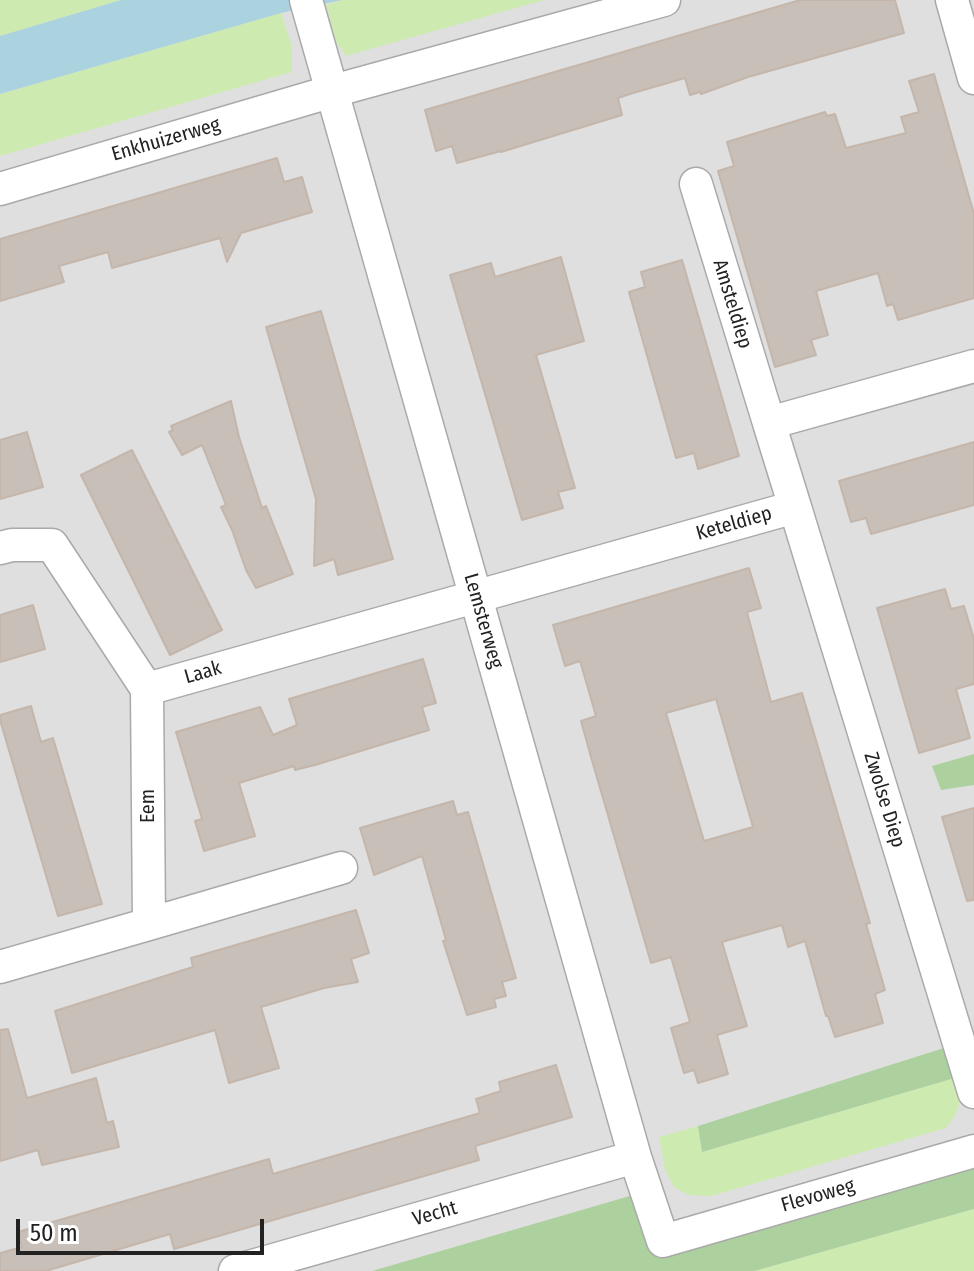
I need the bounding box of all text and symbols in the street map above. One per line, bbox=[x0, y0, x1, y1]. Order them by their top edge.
street label: Enkhuizerweg bbox=[109, 113, 223, 167]
street label: Amsteldiep bbox=[707, 256, 757, 352]
street label: Keteldiep bbox=[693, 502, 775, 546]
street label: Lemsterweg bbox=[458, 571, 508, 671]
street label: Laak bbox=[182, 656, 224, 690]
street label: Zwolse Diep bbox=[858, 749, 910, 851]
street label: Eem bbox=[136, 789, 160, 823]
street label: Flevoweg bbox=[779, 1174, 857, 1218]
street label: Vecht bbox=[410, 1196, 460, 1232]
scale bar bbox=[20, 1203, 268, 1253]
text: 50 m bbox=[30, 1219, 78, 1247]

